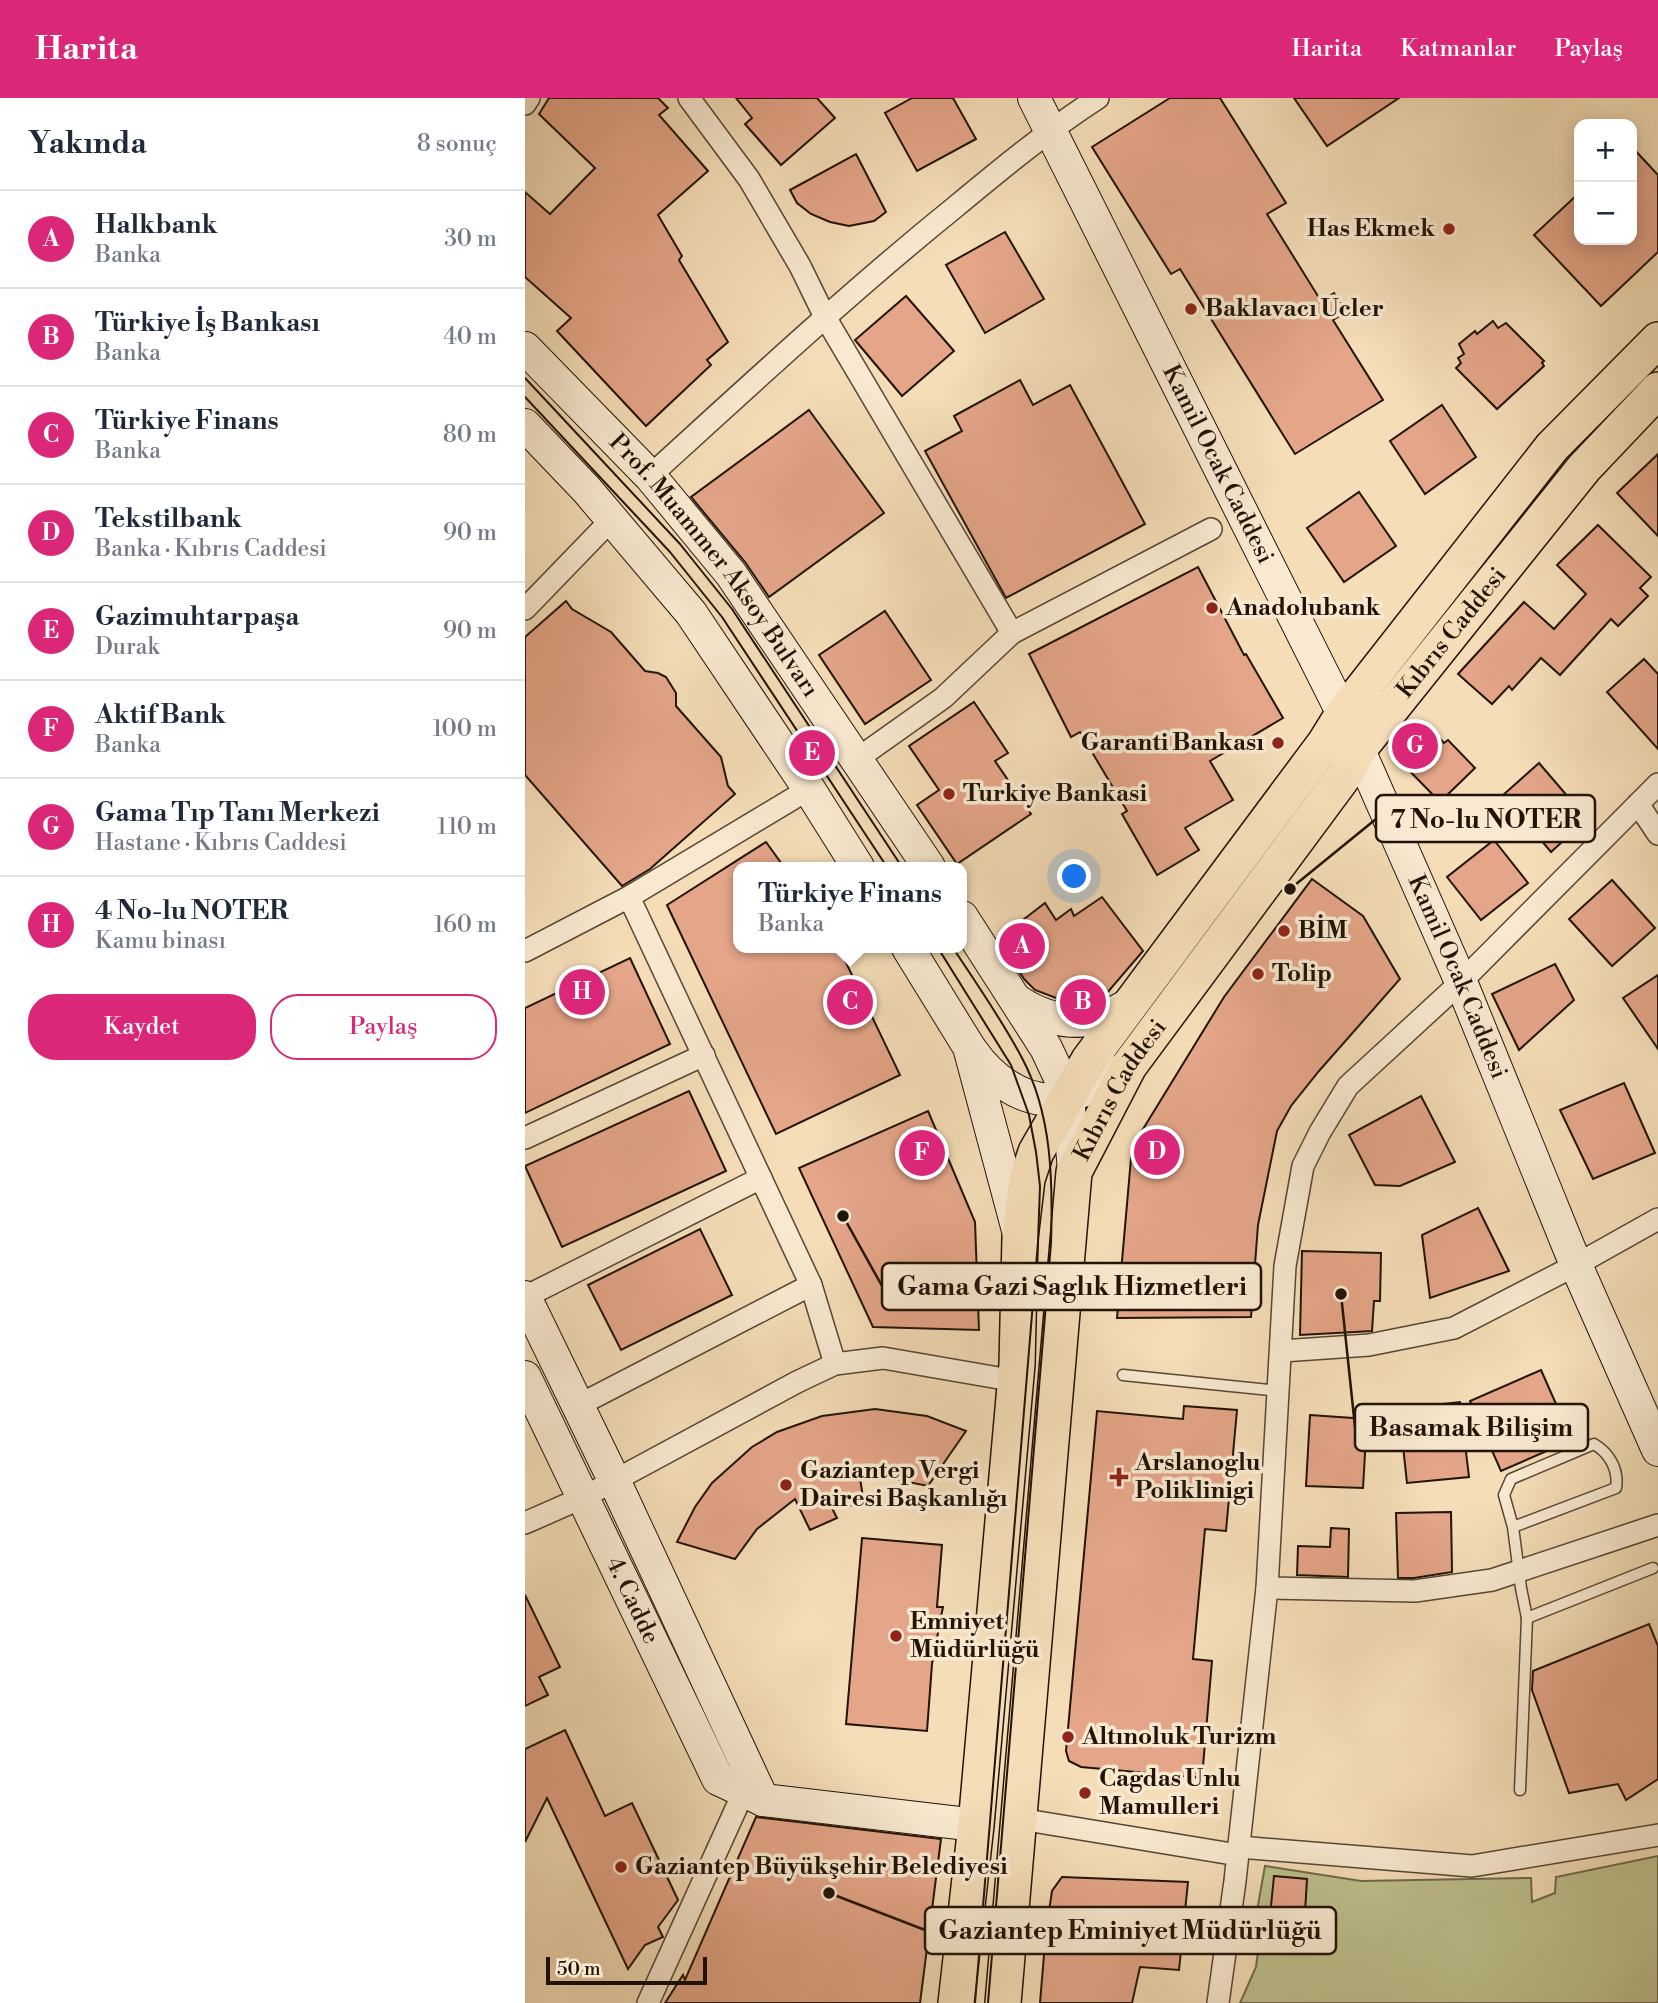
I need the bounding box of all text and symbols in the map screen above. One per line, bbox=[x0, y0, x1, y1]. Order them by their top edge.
text: Harita bbox=[35, 29, 138, 70]
text: Harita bbox=[1292, 34, 1362, 64]
text: Katmanlar bbox=[1400, 34, 1516, 64]
text: Paylaş bbox=[1554, 34, 1623, 64]
map controls bbox=[1574, 119, 1637, 245]
button: + bbox=[1574, 119, 1637, 182]
text: Yakında bbox=[28, 125, 147, 163]
text: 8 sonuç bbox=[417, 130, 497, 158]
button: − bbox=[1574, 182, 1637, 245]
text: Halkbank bbox=[95, 209, 218, 241]
place label: Has Ekmek bbox=[1307, 214, 1436, 244]
marker: Has Ekmek bbox=[1441, 221, 1457, 237]
text: A bbox=[43, 225, 59, 253]
text: 30 m bbox=[444, 225, 497, 253]
text: Banka bbox=[95, 241, 161, 269]
place label: Baklavacı Ucler bbox=[1205, 294, 1384, 324]
marker: Baklavacı Ucler bbox=[1183, 301, 1199, 317]
text: Türkiye İş Bankası bbox=[95, 307, 320, 339]
text: B bbox=[42, 323, 60, 351]
text: 40 m bbox=[443, 323, 497, 351]
text: Banka bbox=[95, 339, 161, 367]
street label: Kamil Ocak Caddesi bbox=[1155, 360, 1280, 569]
text: Türkiye Finans bbox=[95, 405, 279, 437]
text: C bbox=[43, 421, 59, 449]
text: 80 m bbox=[443, 421, 497, 449]
street label: Prof. Muammer Aksoy Bulvarı bbox=[602, 428, 825, 703]
text: Banka bbox=[95, 437, 161, 465]
text: Tekstilbank bbox=[95, 503, 242, 535]
text: D bbox=[42, 519, 60, 547]
text: 90 m bbox=[443, 519, 497, 547]
text: Banka · Kıbrıs Caddesi bbox=[95, 535, 327, 563]
street label: Kıbrıs Caddesi bbox=[1390, 561, 1513, 705]
place label: Anadolubank bbox=[1225, 593, 1382, 623]
marker: Anadolubank bbox=[1204, 600, 1220, 616]
text: Gazimuhtarpaşa bbox=[95, 601, 299, 633]
text: E bbox=[43, 617, 59, 645]
text: 90 m bbox=[443, 617, 497, 645]
text: Durak bbox=[95, 633, 159, 661]
text: Aktif Bank bbox=[95, 699, 226, 731]
text: F bbox=[43, 715, 59, 743]
text: 100 m bbox=[432, 715, 497, 743]
pin: G bbox=[1392, 720, 1438, 772]
pin: E bbox=[789, 727, 835, 779]
place label: Garanti Bankası bbox=[1081, 728, 1264, 758]
text: Banka bbox=[95, 731, 161, 759]
marker: Garanti Bankası bbox=[1270, 735, 1286, 751]
place label: Turkiye Bankasi bbox=[963, 779, 1147, 809]
marker: Turkiye Bankasi bbox=[941, 786, 957, 802]
callout: 7 No-lu NOTER bbox=[1376, 795, 1595, 842]
text: Gama Tıp Tanı Merkezi bbox=[95, 797, 380, 829]
text: 7 No-lu NOTER bbox=[1390, 804, 1583, 836]
text: G bbox=[42, 813, 60, 841]
text: 110 m bbox=[437, 813, 497, 841]
text: Hastane · Kıbrıs Caddesi bbox=[95, 829, 347, 857]
your location bbox=[1057, 859, 1091, 893]
popup bbox=[733, 862, 967, 953]
street label: Kamil Ocak Caddesi bbox=[1401, 870, 1514, 1083]
text: Türkiye Finans bbox=[758, 878, 942, 910]
text: 4 No-lu NOTER bbox=[95, 895, 289, 927]
text: Banka bbox=[758, 910, 824, 938]
text: H bbox=[42, 911, 61, 939]
text: 160 m bbox=[434, 911, 497, 939]
place label: BİM bbox=[1298, 914, 1348, 946]
pin: A bbox=[999, 920, 1045, 972]
marker: BİM bbox=[1276, 923, 1292, 939]
text: Kamu binası bbox=[95, 927, 226, 955]
place label: Tolip bbox=[1272, 959, 1332, 989]
pin: H bbox=[559, 966, 605, 1018]
marker: Tolip bbox=[1250, 966, 1266, 982]
pin: C bbox=[827, 976, 873, 1028]
pin: B bbox=[1060, 976, 1106, 1028]
button: Kaydet bbox=[28, 994, 256, 1060]
button: Paylaş bbox=[270, 994, 497, 1060]
street label: Kıbrıs Caddesi bbox=[1067, 1013, 1173, 1166]
pin: D bbox=[1134, 1126, 1180, 1178]
pin: F bbox=[899, 1127, 945, 1179]
callout: Gama Gazi Saglık Hizmetleri bbox=[882, 1263, 1261, 1310]
text: Gama Gazi Saglık Hizmetleri bbox=[897, 1271, 1247, 1303]
callout: Basamak Bilişim bbox=[1355, 1404, 1588, 1451]
text: Basamak Bilişim bbox=[1369, 1412, 1574, 1444]
place label: Arslanoglu Poliklinigi bbox=[1134, 1448, 1261, 1506]
place label: Gaziantep Vergi Dairesi Başkanlığı bbox=[800, 1456, 1008, 1514]
marker: Arslanoglu Poliklinigi bbox=[1109, 1467, 1129, 1487]
marker: Gaziantep Vergi Dairesi Başkanlığı bbox=[778, 1477, 794, 1493]
street label: 4. Cadde bbox=[599, 1552, 666, 1649]
place label: Emniyet Müdürlüğü bbox=[910, 1607, 1040, 1665]
marker: Emniyet Müdürlüğü bbox=[888, 1628, 904, 1644]
place label: Altınoluk Turizm bbox=[1081, 1722, 1276, 1752]
marker: Altınoluk Turizm bbox=[1060, 1729, 1076, 1745]
place label: Cagdas Unlu Mamulleri bbox=[1099, 1764, 1241, 1822]
marker: Cagdas Unlu Mamulleri bbox=[1077, 1785, 1093, 1801]
place label: Gaziantep Büyükşehir Belediyesi bbox=[635, 1852, 1008, 1882]
marker: Gaziantep Büyükşehir Belediyesi bbox=[613, 1859, 629, 1875]
callout: Gaziantep Eminiyet Müdürlüğü bbox=[925, 1907, 1336, 1954]
text: Gaziantep Eminiyet Müdürlüğü bbox=[938, 1915, 1322, 1947]
scale bar bbox=[546, 1954, 707, 1986]
text: 50 m bbox=[557, 1957, 601, 1981]

